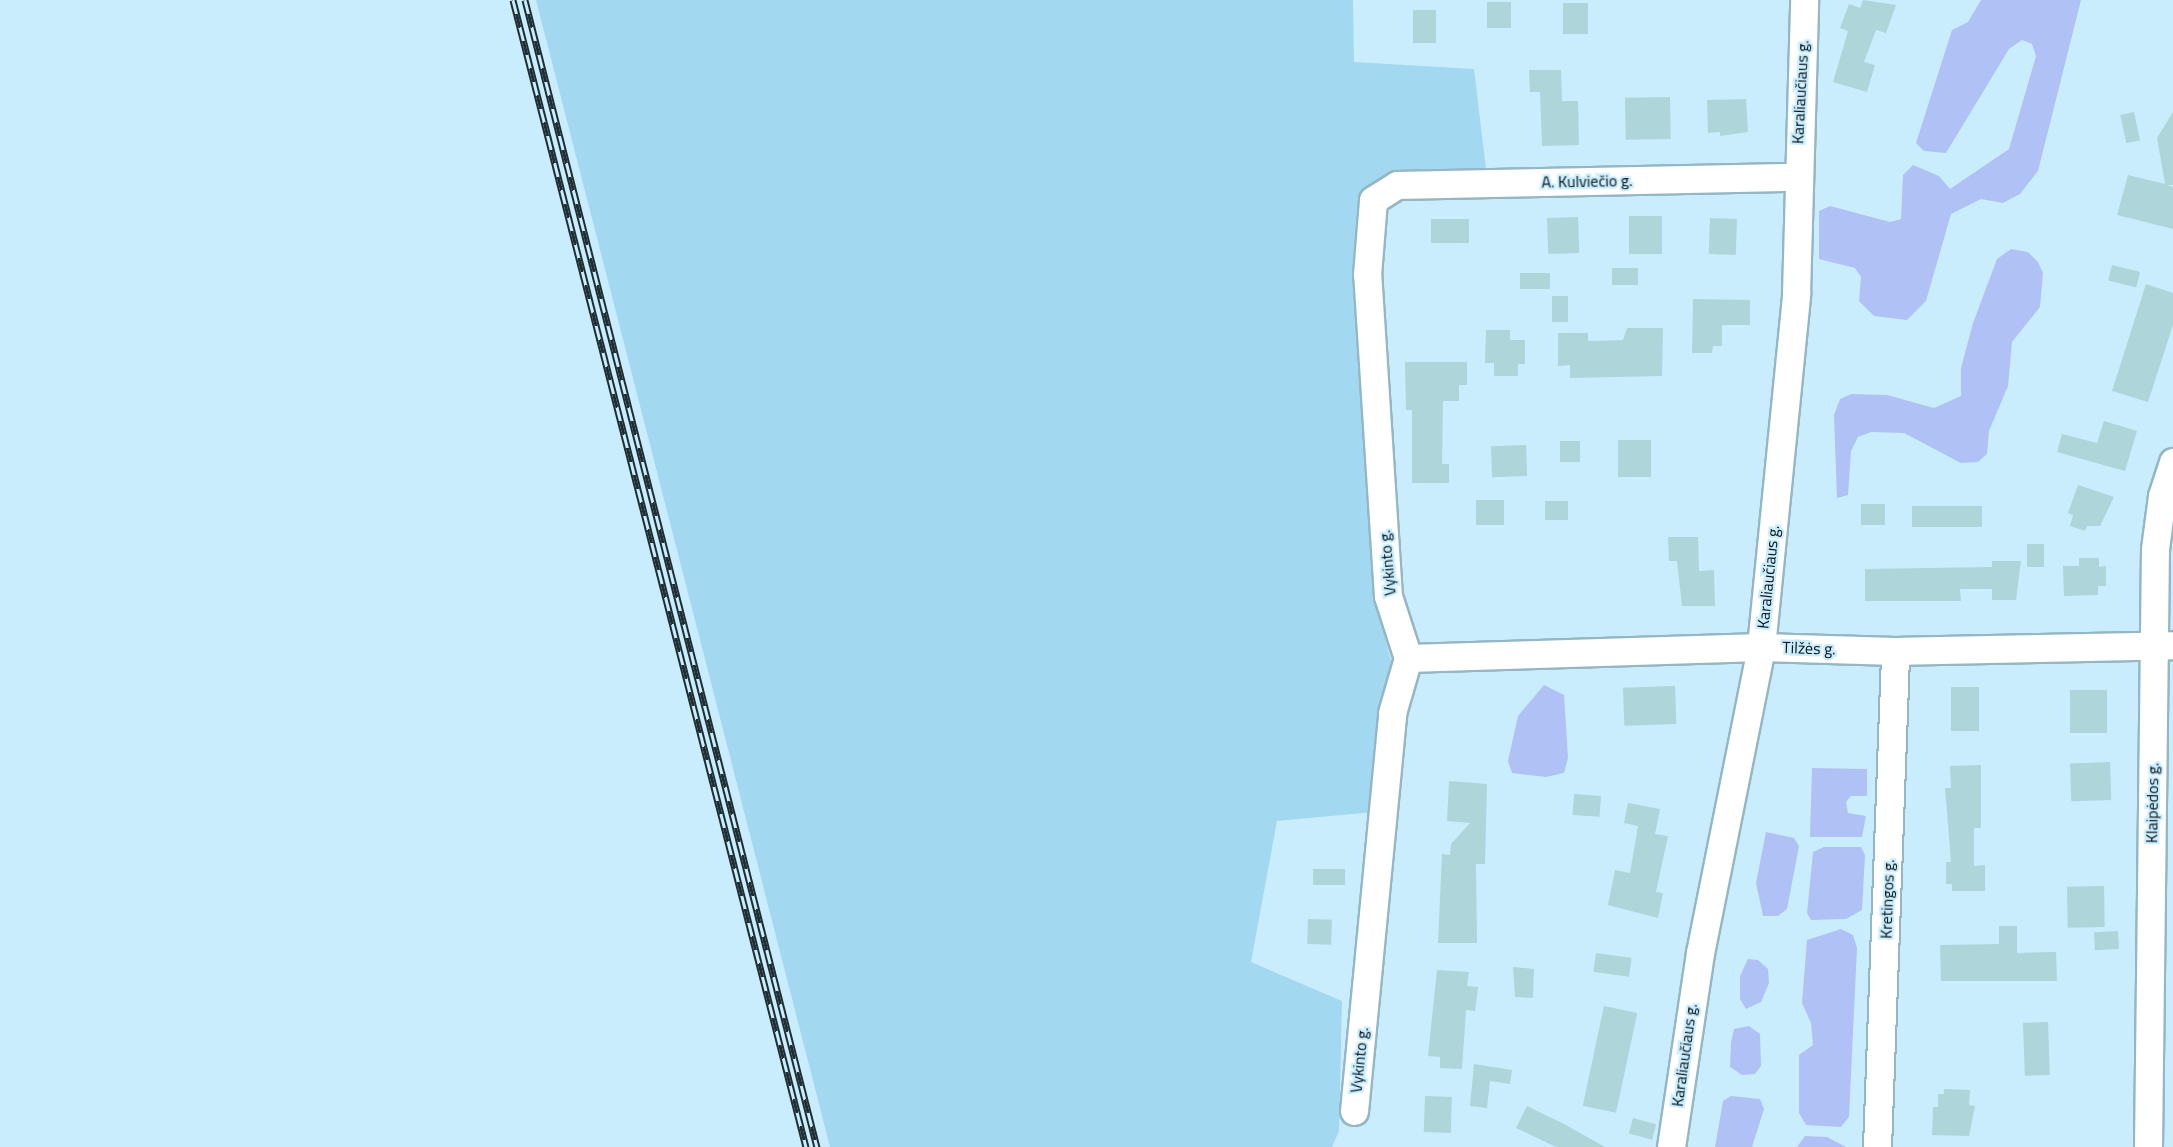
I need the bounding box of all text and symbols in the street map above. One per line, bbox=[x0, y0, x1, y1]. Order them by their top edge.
street label: Karaliaučiaus g. bbox=[1788, 40, 1812, 144]
street label: A. Kulviečio g. bbox=[1541, 171, 1633, 191]
street label: Karaliaučiaus g. bbox=[1753, 524, 1783, 630]
street label: Vykinto g. bbox=[1375, 529, 1399, 597]
street label: Tilžės g. bbox=[1782, 637, 1836, 659]
street label: Klaipėdos g. bbox=[2142, 763, 2162, 843]
street label: Kretingos g. bbox=[1876, 859, 1898, 939]
street label: Karaliaučiaus g. bbox=[1667, 1002, 1701, 1108]
street label: Vykinto g. bbox=[1346, 1026, 1372, 1094]

